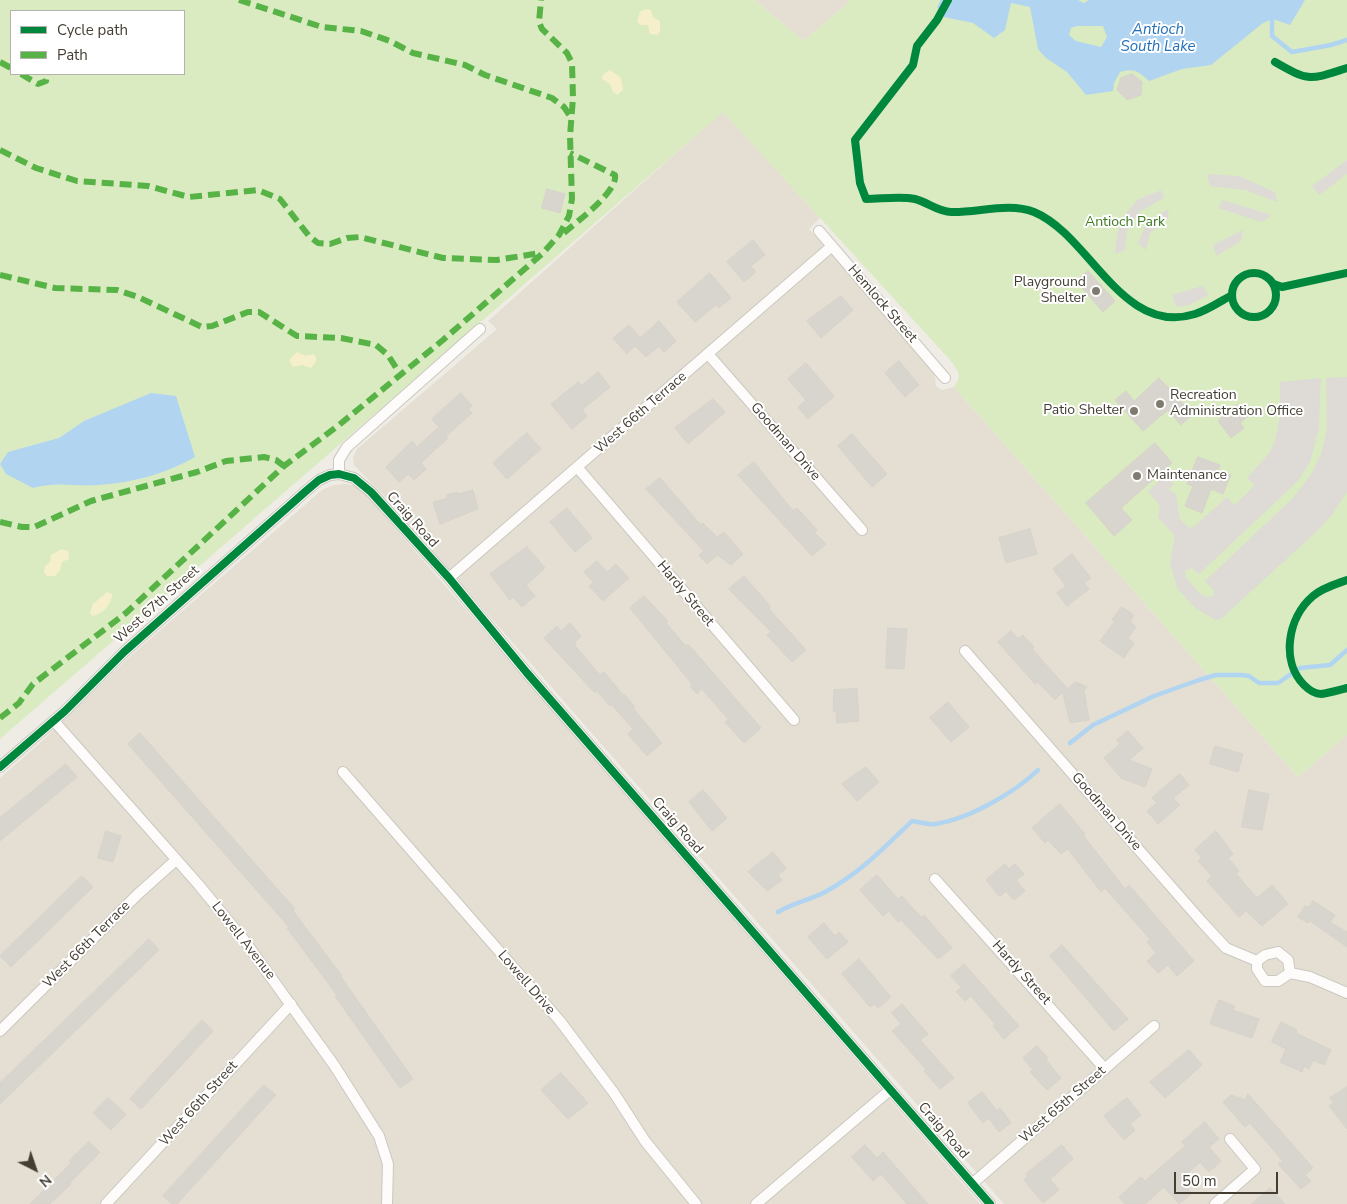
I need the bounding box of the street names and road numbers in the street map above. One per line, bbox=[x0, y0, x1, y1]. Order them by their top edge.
street label: Hemlock Street bbox=[844, 262, 920, 346]
street label: West 66th Terrace bbox=[592, 368, 690, 458]
street label: Goodman Drive bbox=[746, 399, 824, 485]
street label: Craig Road bbox=[383, 489, 441, 551]
street label: Hardy Street bbox=[653, 558, 717, 630]
street label: West 67th Street bbox=[111, 562, 203, 648]
street label: Goodman Drive bbox=[1067, 769, 1145, 855]
street label: Craig Road bbox=[648, 794, 706, 858]
street label: West 66th Terrace bbox=[40, 898, 134, 992]
street label: Lowell Avenue bbox=[207, 899, 279, 983]
street label: Hardy Street bbox=[988, 938, 1054, 1008]
street label: Lowell Drive bbox=[494, 948, 558, 1018]
street label: West 66th Street bbox=[156, 1058, 242, 1150]
street label: West 65th Street bbox=[1016, 1063, 1110, 1147]
street label: Craig Road bbox=[914, 1099, 972, 1163]

